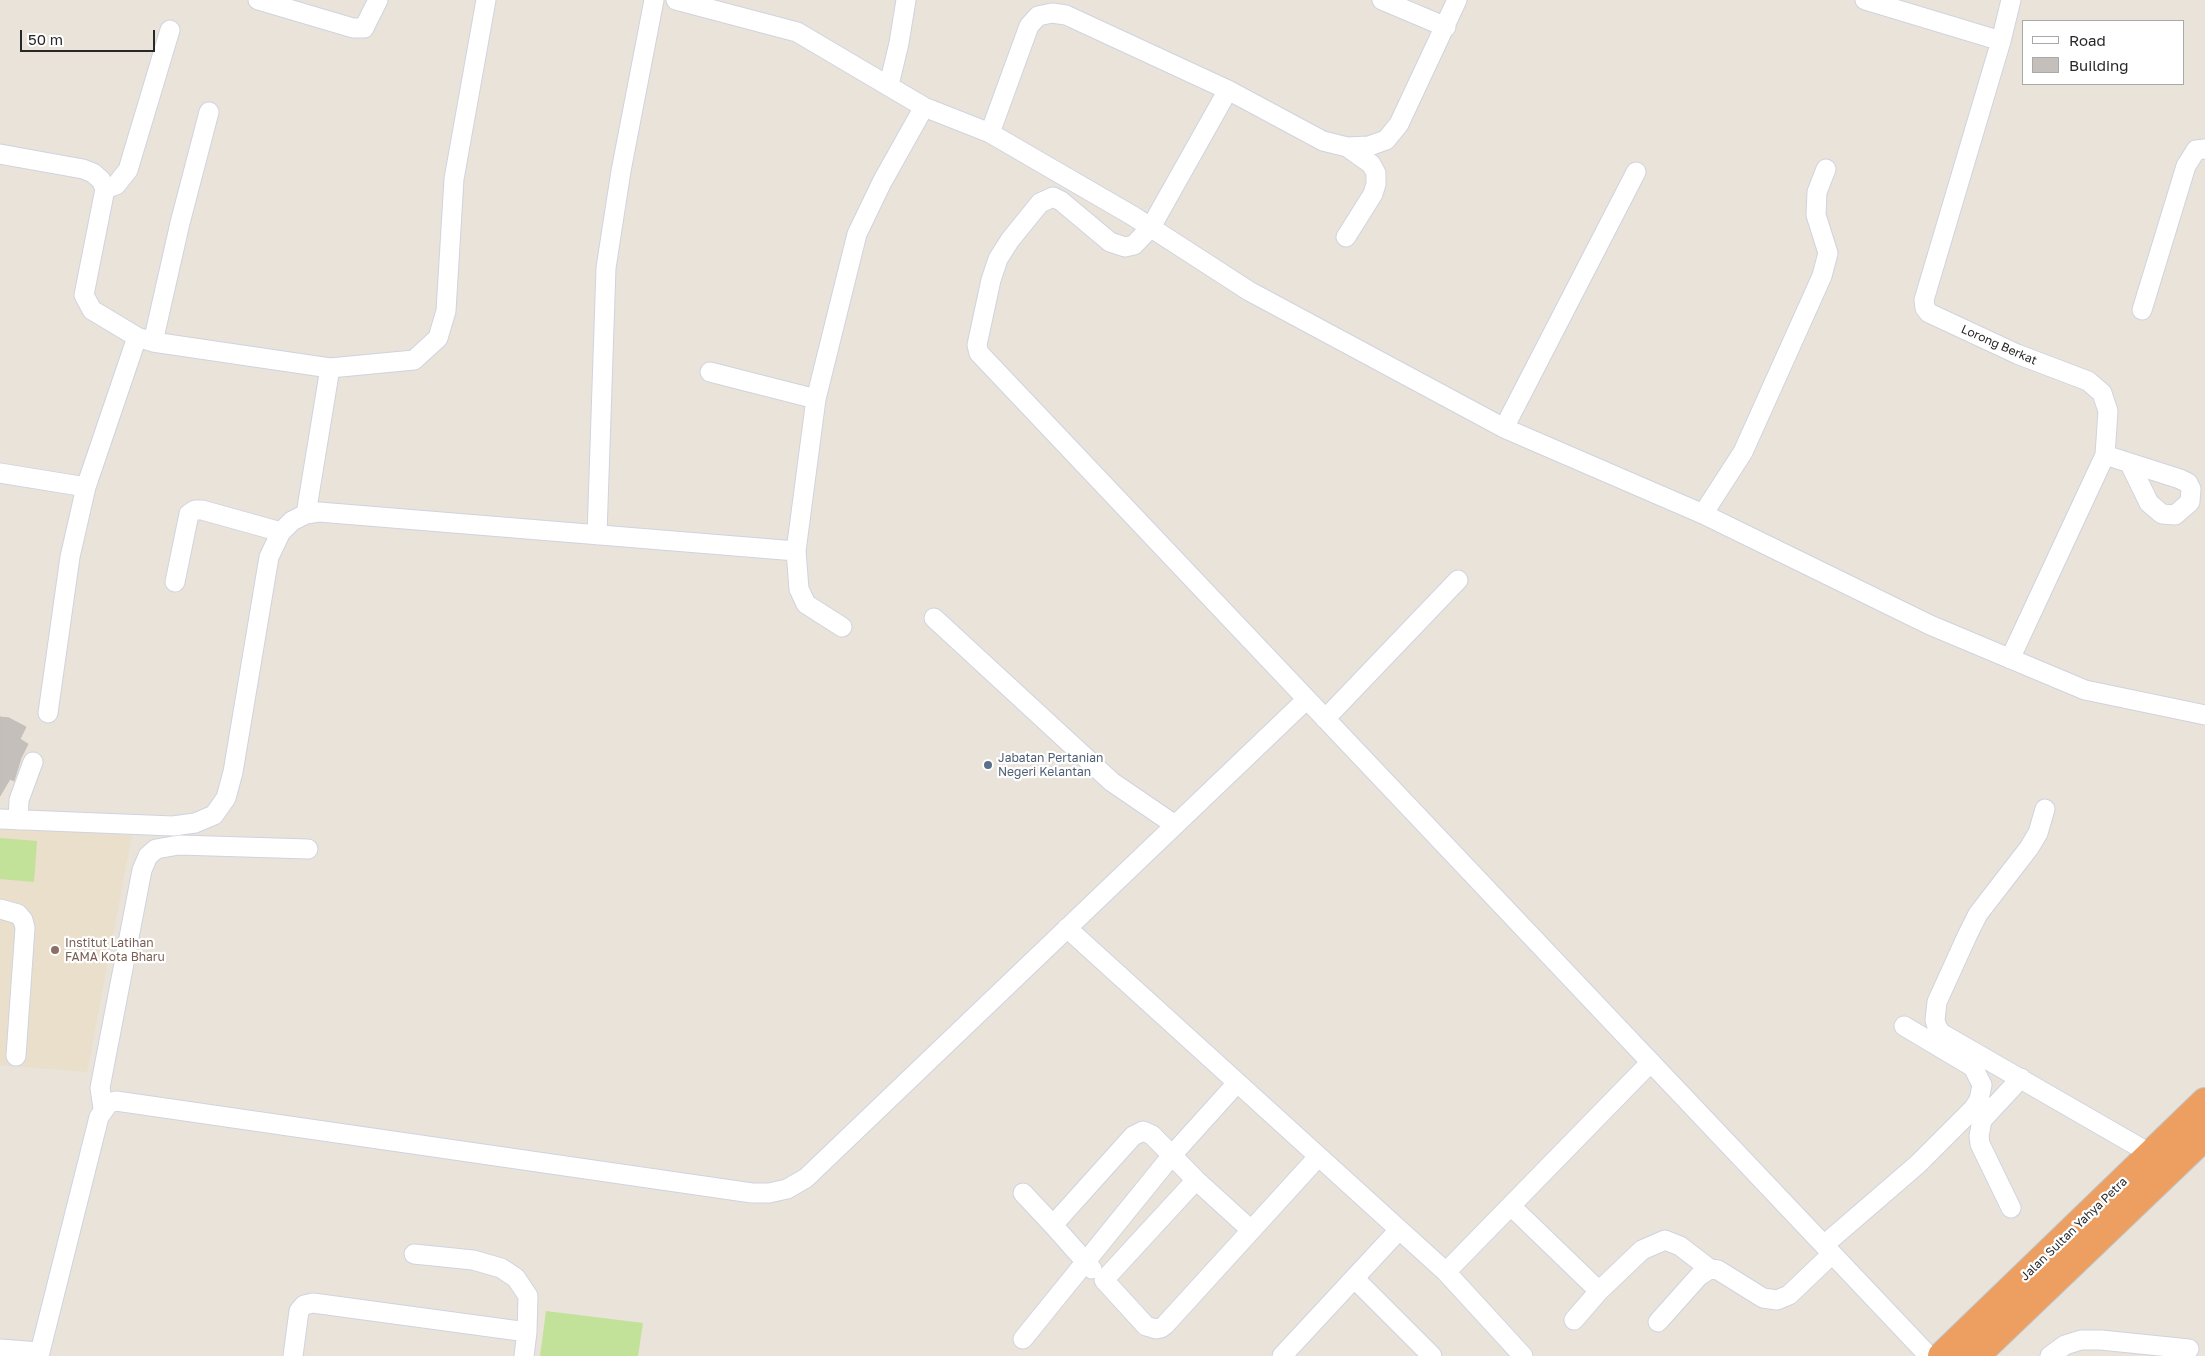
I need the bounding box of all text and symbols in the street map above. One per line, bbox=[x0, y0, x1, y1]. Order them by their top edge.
scale bar bbox=[22, 20, 158, 52]
legend bbox=[2022, 20, 2185, 85]
text: 50 m bbox=[28, 30, 63, 48]
text: Road bbox=[2069, 31, 2106, 49]
text: Building bbox=[2069, 56, 2129, 74]
street label: Lorong Berkat bbox=[1959, 322, 2039, 368]
place label: Jabatan Pertanian Negeri Kelantan bbox=[998, 751, 1103, 779]
marker: Jabatan Pertanian Negeri Kelantan bbox=[982, 759, 994, 771]
place label: Institut Latihan FAMA Kota Bharu bbox=[65, 936, 165, 964]
marker: Institut Latihan FAMA Kota Bharu bbox=[49, 944, 61, 956]
street label: Jalan Sultan Yahya Petra bbox=[2018, 1174, 2130, 1284]

